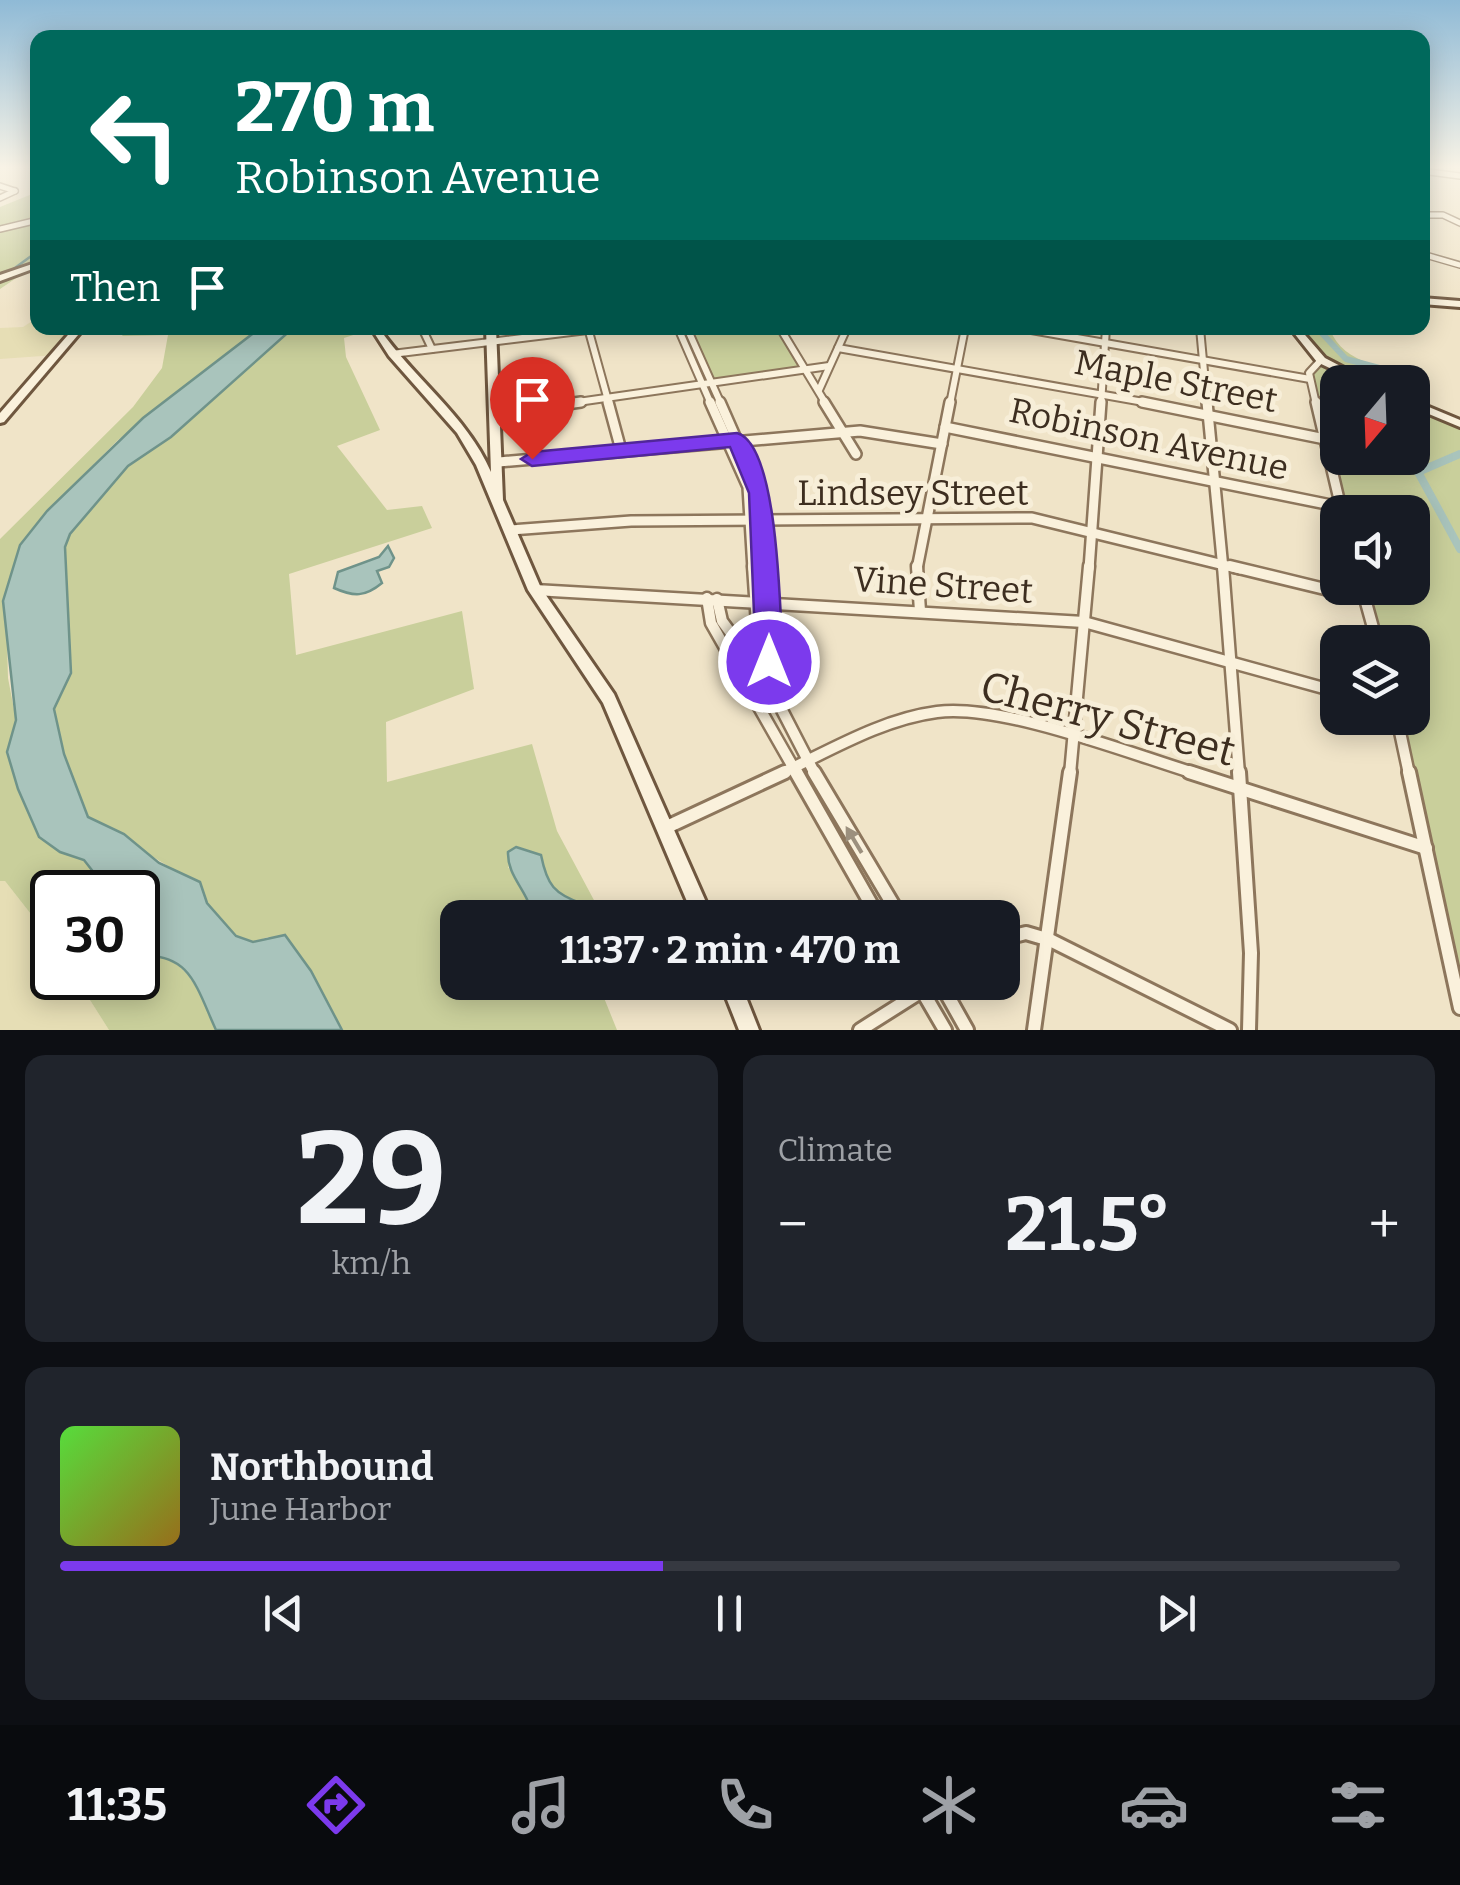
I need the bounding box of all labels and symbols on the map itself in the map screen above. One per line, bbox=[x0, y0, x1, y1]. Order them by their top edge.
street label: Maple Street bbox=[1071, 341, 1281, 421]
pin bbox=[490, 357, 575, 460]
north arrow bbox=[1320, 365, 1430, 475]
street label: Robinson Avenue bbox=[1006, 389, 1292, 489]
street label: Lindsey Street bbox=[797, 472, 1029, 514]
street label: Vine Street bbox=[852, 558, 1035, 612]
position arrow bbox=[717, 610, 821, 714]
street label: Cherry Street bbox=[975, 661, 1240, 777]
one-way arrow bbox=[846, 826, 863, 854]
speed limit sign: 30 bbox=[30, 870, 160, 1000]

